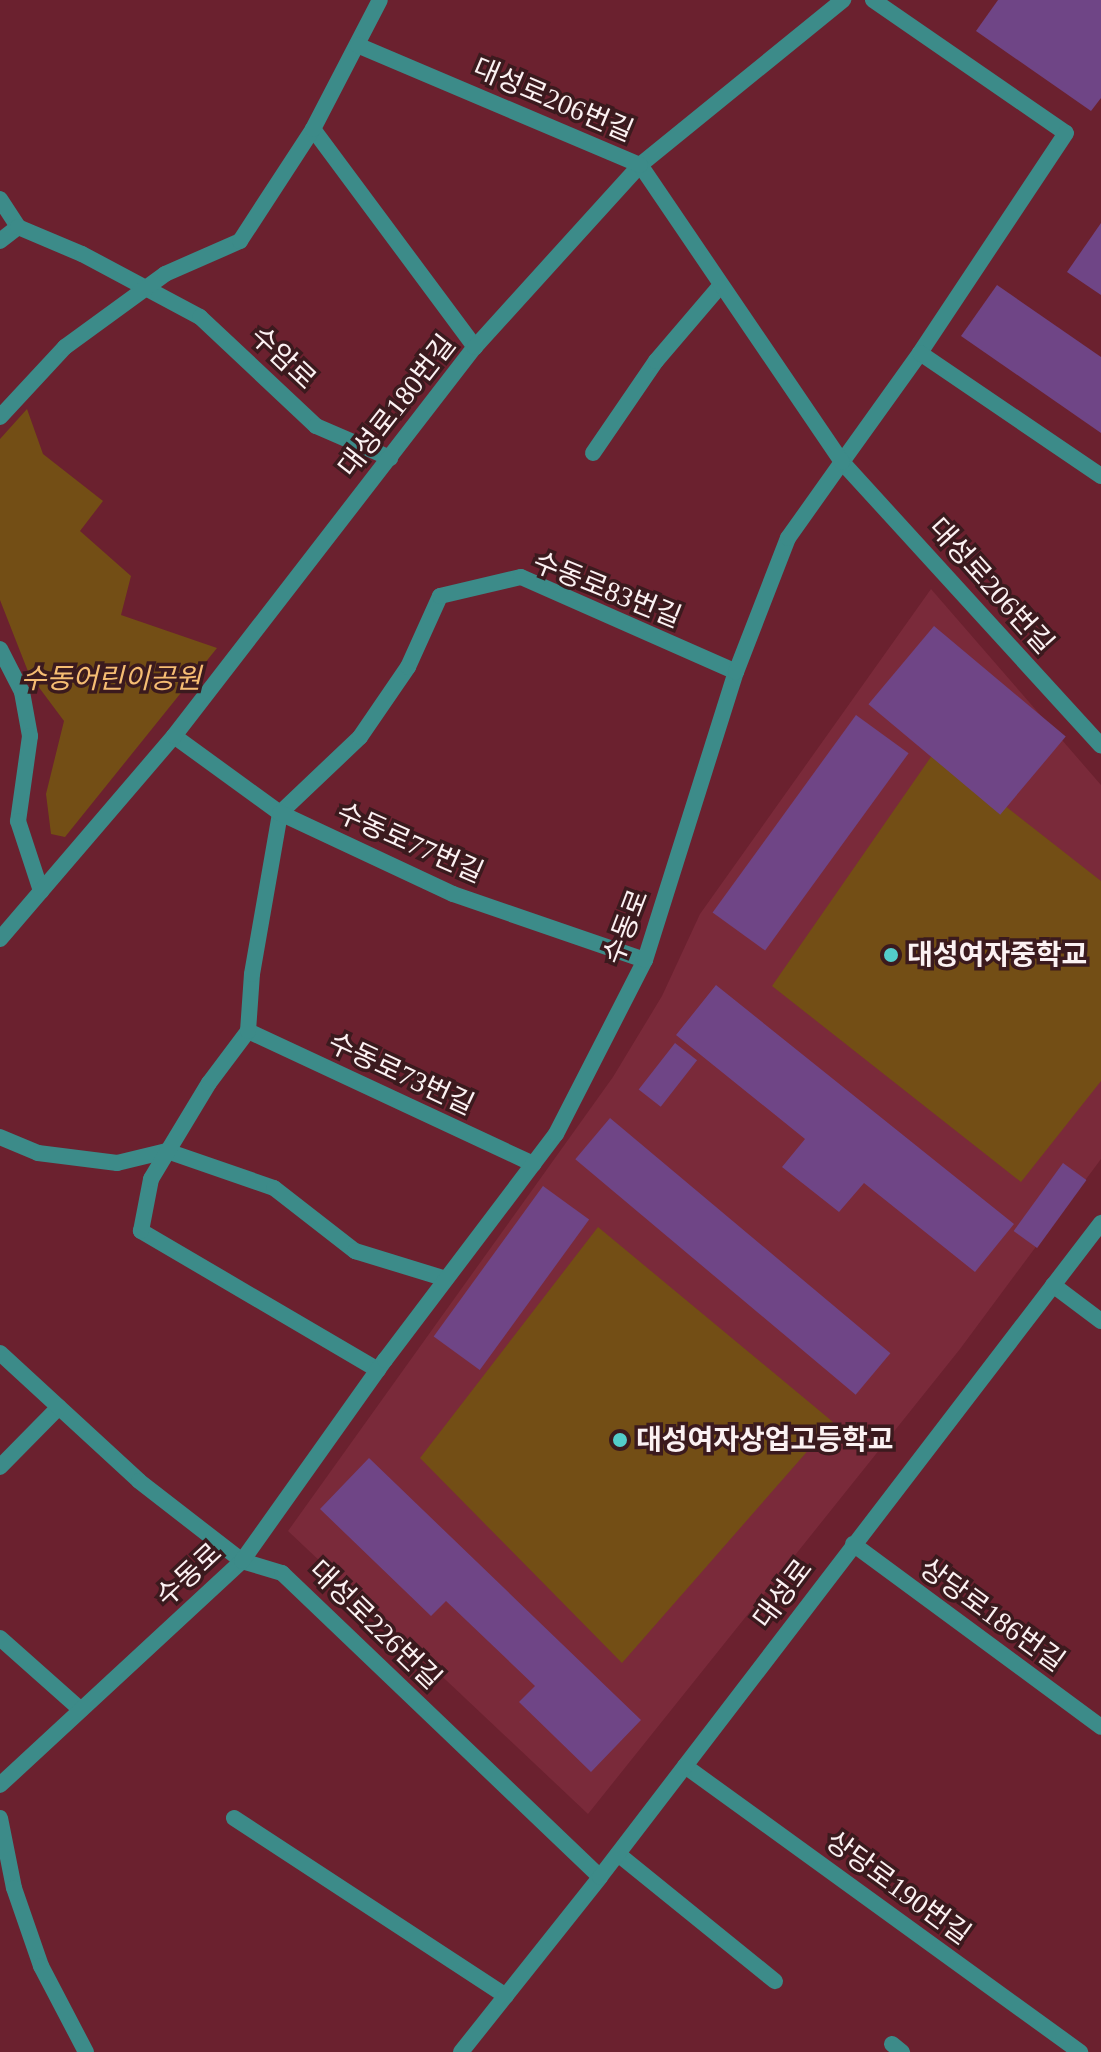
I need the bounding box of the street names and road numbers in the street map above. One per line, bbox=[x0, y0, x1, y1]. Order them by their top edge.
street label: 대성로206번길 bbox=[468, 51, 638, 149]
street label: 수암로 bbox=[243, 319, 323, 397]
street label: 대성로180번길 bbox=[331, 328, 463, 484]
street label: 대성로206번길 bbox=[921, 511, 1061, 661]
street label: 수동로83번길 bbox=[528, 545, 686, 635]
street label: 수동로77번길 bbox=[332, 796, 488, 890]
street label: 수동로 bbox=[596, 885, 656, 969]
street label: 수동로73번길 bbox=[323, 1026, 479, 1122]
street label: 수동로 bbox=[149, 1536, 229, 1614]
street label: 상당로186번길 bbox=[913, 1551, 1071, 1679]
street label: 대성로 bbox=[746, 1553, 820, 1635]
street label: 대성로226번길 bbox=[302, 1554, 448, 1696]
street label: 상당로190번길 bbox=[819, 1824, 977, 1952]

